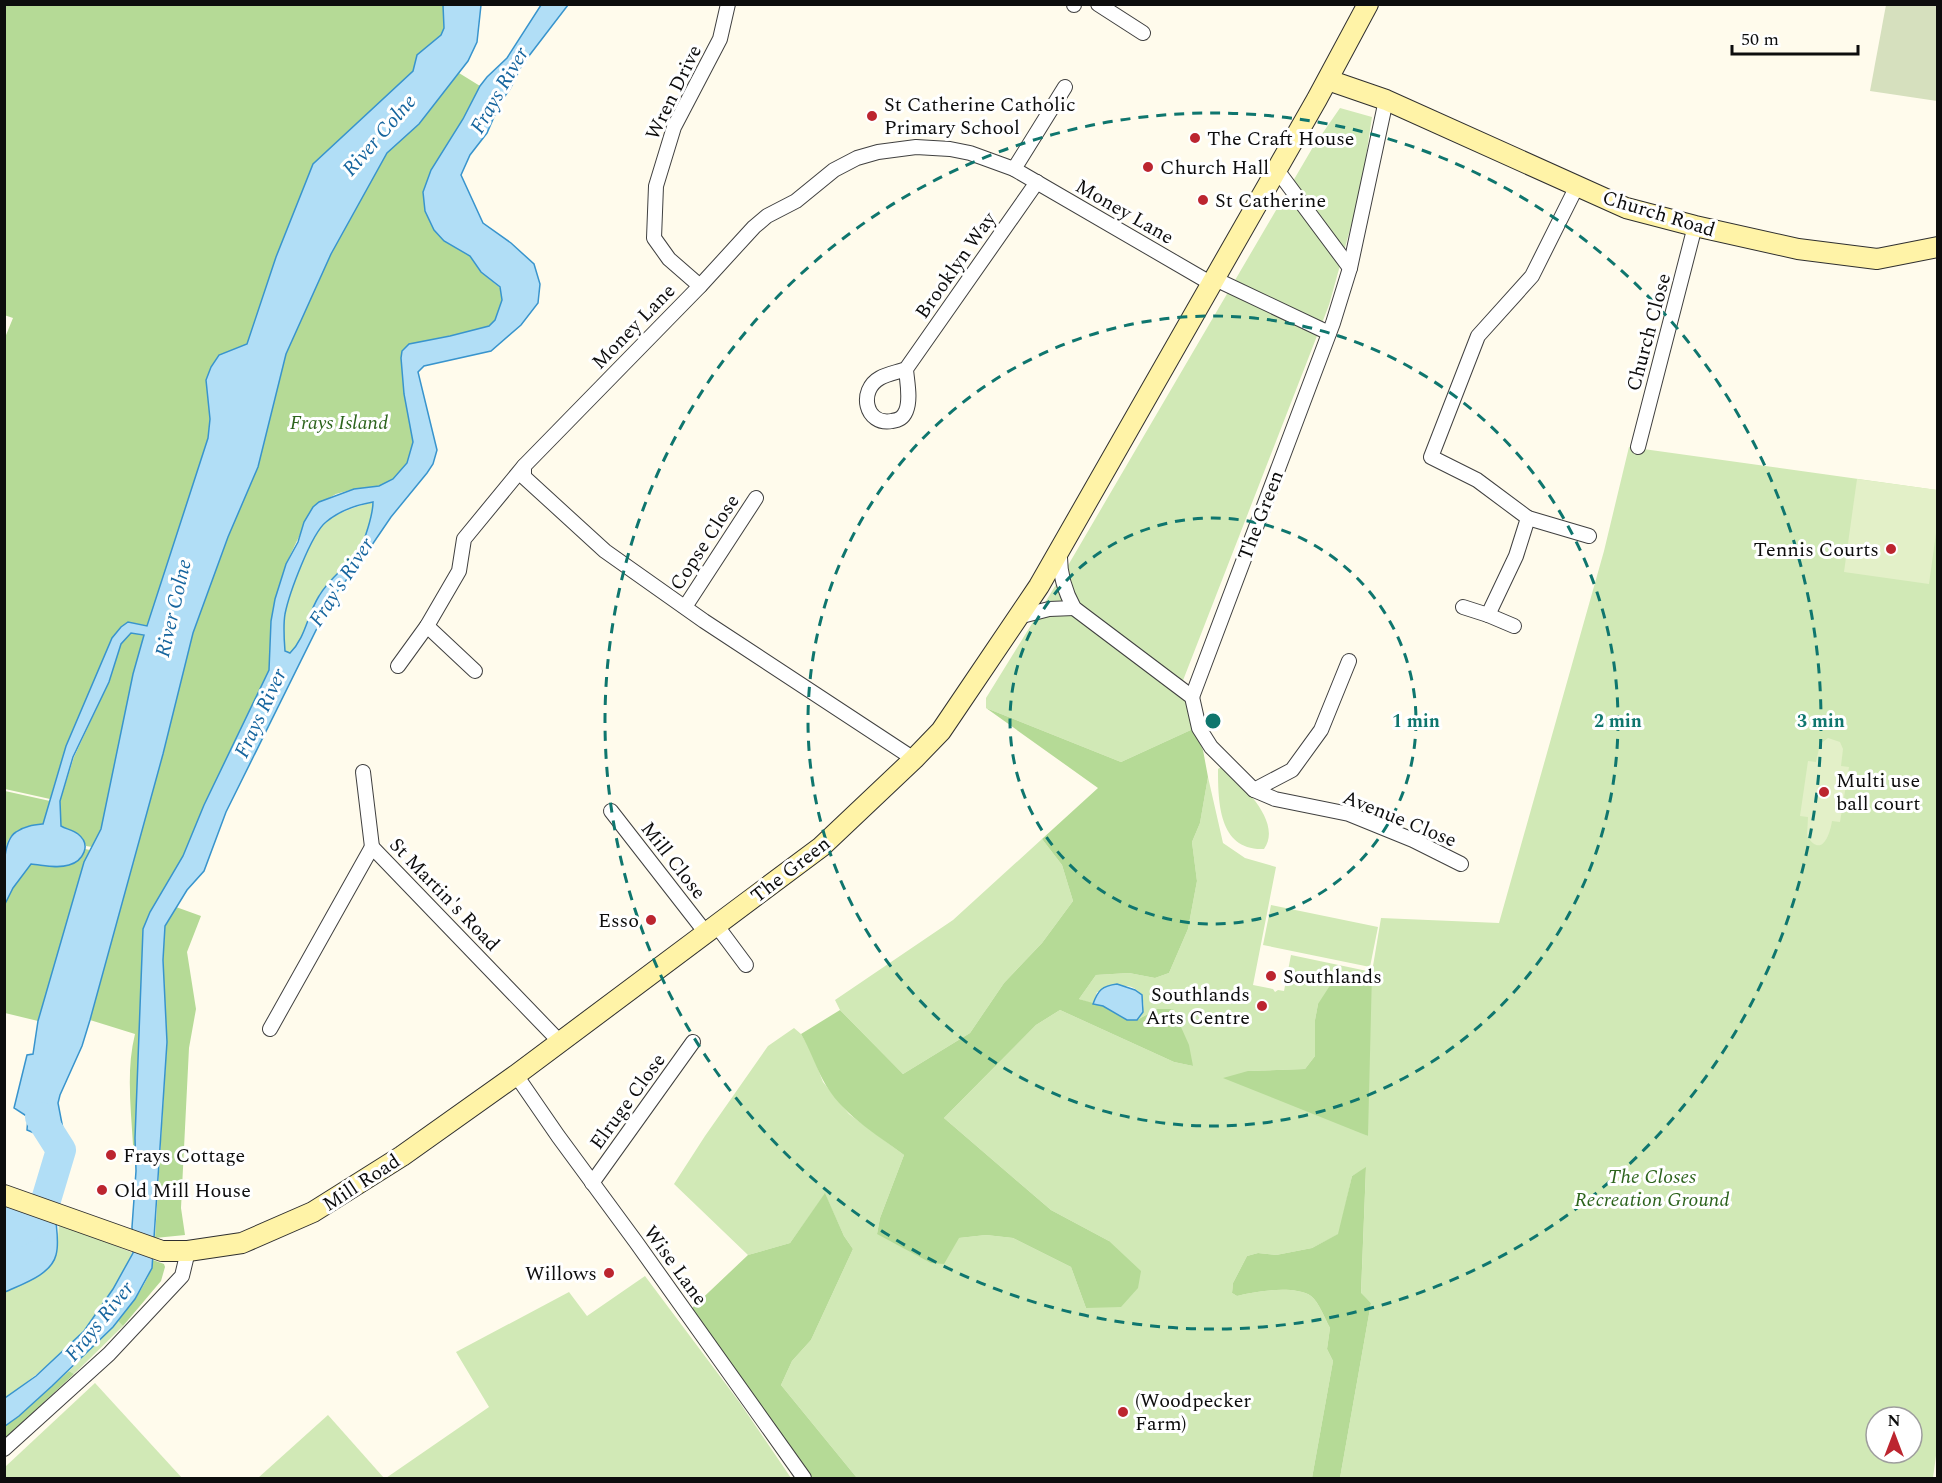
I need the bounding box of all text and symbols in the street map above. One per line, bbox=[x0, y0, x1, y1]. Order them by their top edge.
scale bar bbox=[1732, 18, 1858, 56]
text: 50 m bbox=[1741, 26, 1779, 53]
water label: Frays River bbox=[462, 40, 538, 140]
street label: Wren Drive bbox=[638, 40, 710, 145]
water label: River Colne bbox=[335, 87, 425, 184]
place label: St Catherine Catholic Primary School bbox=[884, 90, 1076, 143]
marker: St Catherine Catholic Primary School bbox=[865, 109, 879, 123]
place label: The Craft House bbox=[1207, 124, 1355, 154]
marker: The Craft House bbox=[1188, 131, 1202, 145]
place label: Church Hall bbox=[1160, 153, 1269, 183]
marker: Church Hall bbox=[1141, 160, 1155, 174]
street label: Money Lane bbox=[1070, 171, 1179, 252]
street label: Church Road bbox=[1599, 183, 1719, 245]
place label: St Catherine bbox=[1215, 186, 1326, 216]
marker: St Catherine bbox=[1196, 193, 1210, 207]
street label: Brooklyn Way bbox=[908, 205, 1005, 325]
street label: Church Close bbox=[1619, 270, 1679, 395]
street label: Money Lane bbox=[585, 277, 683, 377]
park label: Frays Island bbox=[290, 408, 388, 438]
street label: The Green bbox=[1230, 466, 1292, 565]
street label: Copse Close bbox=[662, 488, 747, 597]
water label: Fray's River bbox=[301, 531, 383, 634]
place label: Tennis Courts bbox=[1754, 535, 1879, 565]
marker: Tennis Courts bbox=[1884, 542, 1898, 556]
water label: River Colne bbox=[147, 556, 201, 661]
water label: Frays River bbox=[226, 663, 296, 763]
text: 1 min bbox=[1392, 708, 1440, 735]
text: 2 min bbox=[1594, 708, 1642, 735]
text: 3 min bbox=[1797, 708, 1845, 735]
centre of rings bbox=[1203, 711, 1223, 731]
place label: Multi use ball court bbox=[1836, 766, 1920, 819]
street label: Avenue Close bbox=[1338, 782, 1461, 855]
marker: Multi use ball court bbox=[1817, 785, 1831, 799]
street label: Mill Close bbox=[633, 815, 713, 906]
street label: The Green bbox=[744, 829, 837, 911]
street label: St Martin's Road bbox=[382, 831, 507, 959]
place label: Esso bbox=[598, 906, 639, 936]
marker: Esso bbox=[644, 913, 658, 927]
place label: Southlands bbox=[1283, 962, 1382, 992]
marker: Southlands bbox=[1264, 969, 1278, 983]
place label: Southlands Arts Centre bbox=[1146, 980, 1250, 1033]
marker: Southlands Arts Centre bbox=[1255, 999, 1269, 1013]
street label: Elruge Close bbox=[582, 1047, 673, 1156]
place label: Frays Cottage bbox=[123, 1141, 245, 1171]
street label: Mill Road bbox=[317, 1146, 406, 1219]
marker: Frays Cottage bbox=[104, 1148, 118, 1162]
park label: The Closes Recreation Ground bbox=[1575, 1162, 1729, 1215]
place label: Old Mill House bbox=[114, 1176, 251, 1206]
marker: Old Mill House bbox=[95, 1183, 109, 1197]
street label: Wise Lane bbox=[636, 1219, 715, 1312]
place label: Willows bbox=[525, 1259, 597, 1289]
marker: Willows bbox=[602, 1266, 616, 1280]
water label: Frays River bbox=[57, 1274, 143, 1369]
place label: (Woodpecker Farm) bbox=[1135, 1386, 1251, 1439]
marker: (Woodpecker Farm) bbox=[1116, 1405, 1130, 1419]
north arrow bbox=[1864, 1405, 1924, 1465]
text: N bbox=[1887, 1409, 1901, 1433]

